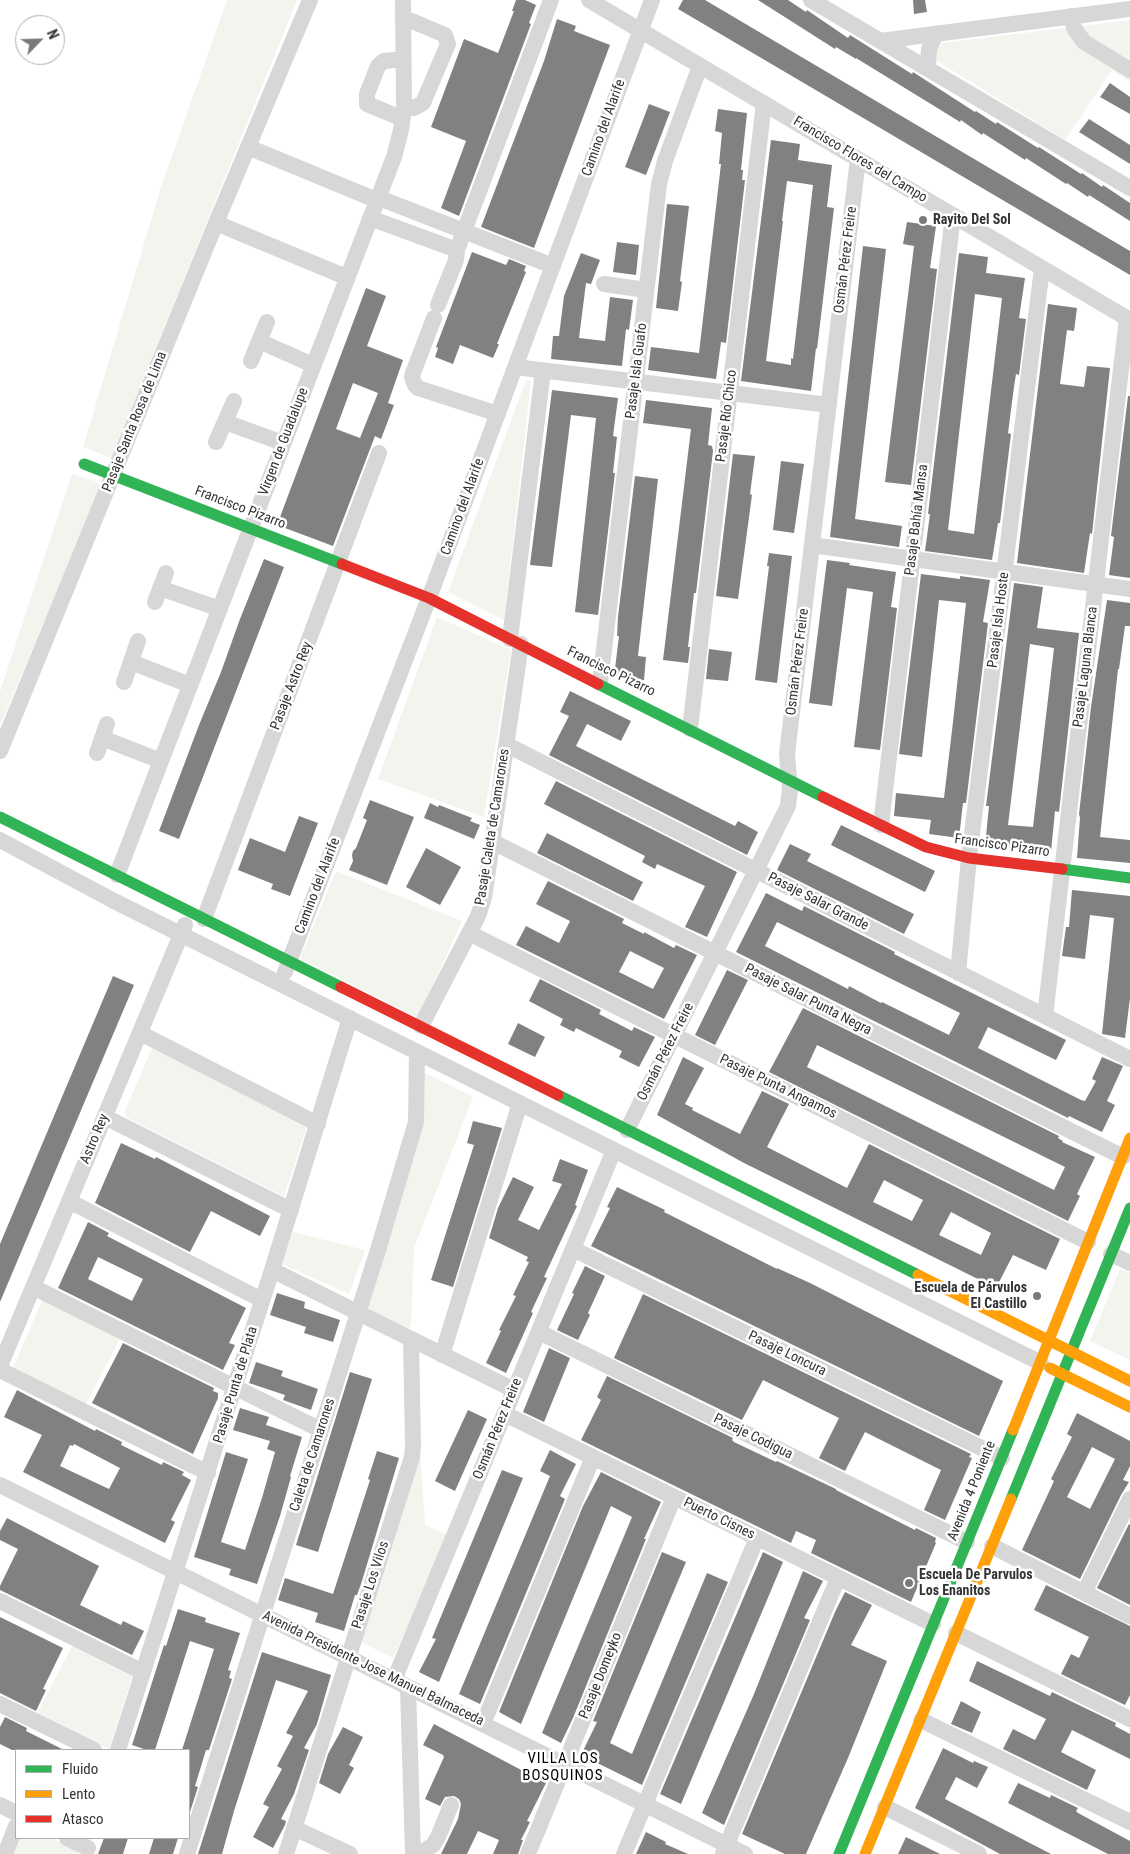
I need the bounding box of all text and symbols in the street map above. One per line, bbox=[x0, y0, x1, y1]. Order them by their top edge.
north arrow bbox=[15, 15, 65, 65]
text: N bbox=[44, 27, 62, 41]
street label: Camino del Alarife bbox=[579, 77, 629, 179]
street label: Francisco Flores del Campo bbox=[790, 113, 930, 207]
street label: Osmán Pérez Freire bbox=[831, 206, 861, 314]
place label: Rayito Del Sol bbox=[933, 212, 1011, 228]
marker: Rayito Del Sol bbox=[917, 214, 929, 226]
street label: Pasaje Isla Guafo bbox=[623, 322, 651, 420]
street label: Pasaje Santa Rosa de Lima bbox=[99, 349, 171, 495]
street label: Pasaje Río Chico bbox=[713, 369, 741, 463]
street label: Virgen de Guadalupe bbox=[256, 386, 312, 498]
street label: Camino del Alarife bbox=[438, 456, 488, 558]
street label: Pasaje Bahía Mansa bbox=[902, 463, 932, 577]
street label: Francisco Pizarro bbox=[192, 483, 288, 533]
street label: Pasaje Isla Hoste bbox=[985, 571, 1013, 669]
street label: Pasaje Laguna Blanca bbox=[1070, 606, 1102, 728]
street label: Osmán Pérez Freire bbox=[783, 608, 813, 716]
street label: Pasaje Astro Rey bbox=[267, 640, 317, 732]
street label: Francisco Pizarro bbox=[564, 643, 658, 701]
street label: Pasaje Caleta de Camarones bbox=[472, 747, 514, 907]
street label: Francisco Pizarro bbox=[953, 831, 1051, 861]
street label: Camino del Alarife bbox=[292, 836, 344, 936]
street label: Pasaje Salar Grande bbox=[765, 869, 871, 935]
street label: Pasaje Salar Punta Negra bbox=[742, 961, 874, 1039]
street label: Osmán Pérez Freire bbox=[634, 1000, 698, 1104]
street label: Pasaje Punta Angamos bbox=[717, 1051, 839, 1123]
street label: Astro Rey bbox=[77, 1111, 113, 1167]
place label: Escuela de Párvulos El Castillo bbox=[914, 1280, 1027, 1312]
marker: Escuela de Párvulos El Castillo bbox=[1031, 1290, 1043, 1302]
street label: Pasaje Punta de Plata bbox=[210, 1325, 262, 1445]
street label: Pasaje Loncura bbox=[745, 1328, 829, 1380]
street label: Osmán Pérez Freire bbox=[470, 1376, 526, 1482]
street label: Caleta de Camarones bbox=[287, 1396, 339, 1514]
street label: Pasaje Codigua bbox=[711, 1411, 795, 1463]
street label: Avenida 4 Poniente bbox=[944, 1439, 1000, 1543]
street label: Puerto Cisnes bbox=[681, 1495, 757, 1543]
street label: Pasaje Los Vilos bbox=[349, 1539, 393, 1631]
place label: Escuela De Parvulos Los Enanitos bbox=[919, 1567, 1033, 1600]
marker: Escuela De Parvulos Los Enanitos bbox=[903, 1577, 915, 1589]
street label: Avenida Presidente Jose Manuel Balmaceda bbox=[259, 1608, 487, 1730]
street label: Pasaje Domeyko bbox=[576, 1630, 626, 1722]
legend bbox=[15, 1749, 190, 1839]
district label: VILLA LOS BOSQUINOS bbox=[521, 1750, 605, 1785]
text: Fluido bbox=[62, 1760, 98, 1778]
text: Lento bbox=[62, 1785, 95, 1803]
text: Atasco bbox=[62, 1810, 103, 1828]

